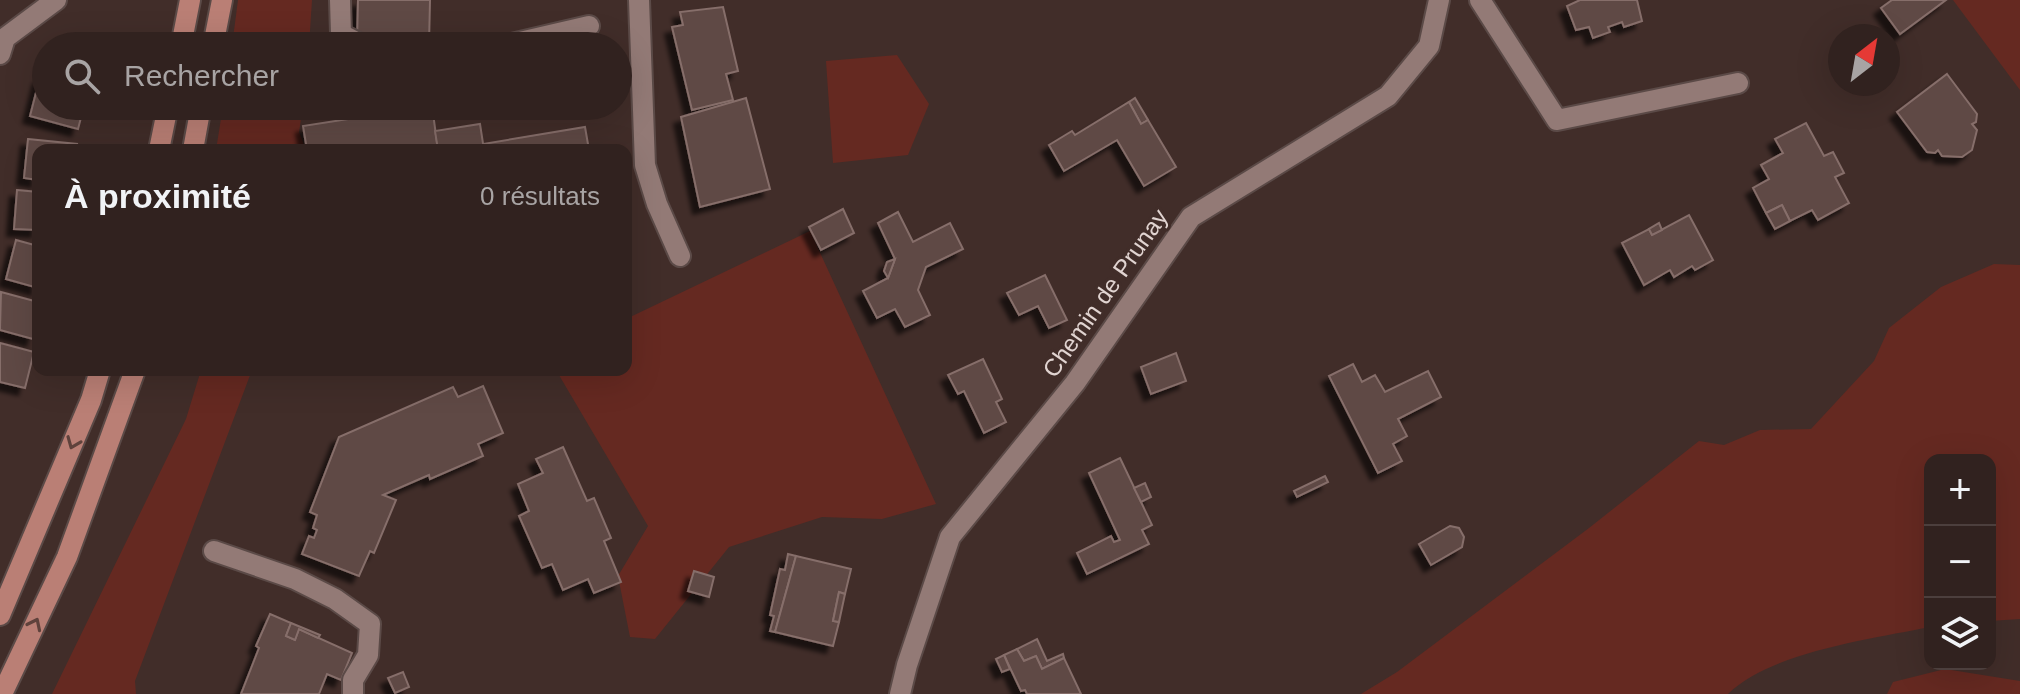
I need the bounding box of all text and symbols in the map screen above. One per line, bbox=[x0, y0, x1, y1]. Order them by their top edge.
north arrow bbox=[1828, 24, 1900, 96]
search box bbox=[32, 32, 632, 120]
icon: search bbox=[60, 54, 104, 98]
text: Rechercher bbox=[124, 59, 279, 92]
text: À proximité bbox=[64, 177, 251, 215]
text: 0 résultats bbox=[480, 181, 600, 211]
street label: Chemin de Prunay bbox=[1037, 204, 1173, 382]
one-way arrow bbox=[67, 435, 83, 449]
map controls bbox=[1924, 454, 1996, 670]
button: + bbox=[1924, 454, 1996, 526]
button: − bbox=[1924, 526, 1996, 598]
button: layers bbox=[1924, 598, 1996, 670]
one-way arrow bbox=[25, 617, 41, 632]

